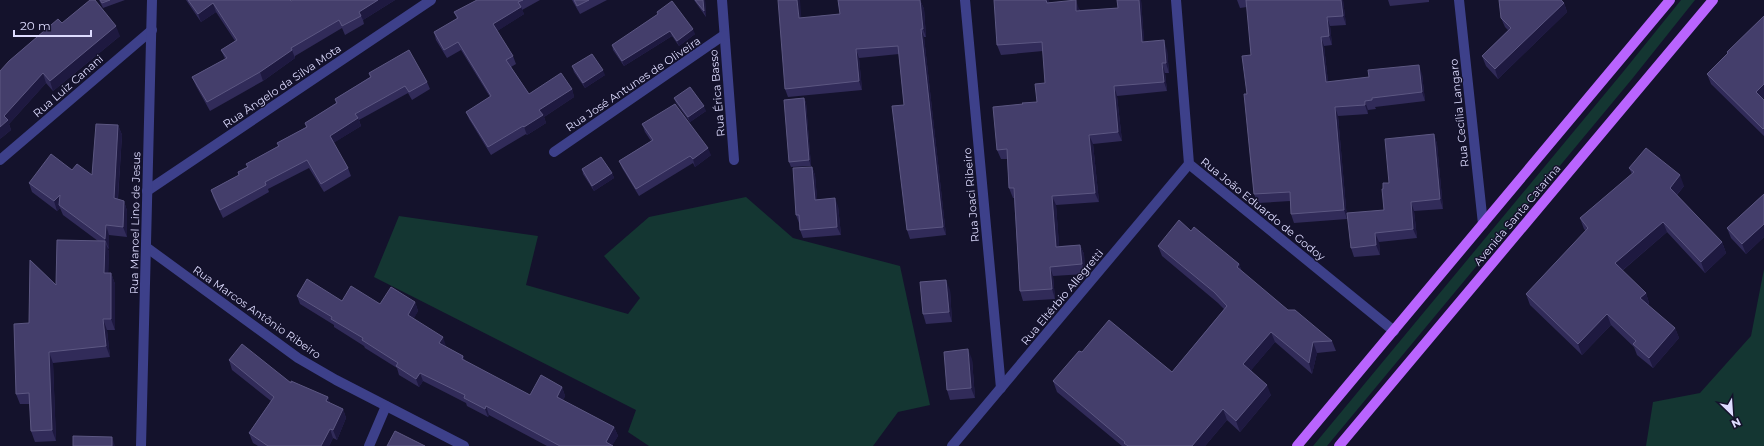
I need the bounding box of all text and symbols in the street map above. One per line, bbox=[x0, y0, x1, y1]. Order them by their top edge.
scale bar bbox=[14, 12, 91, 38]
text: 20 m bbox=[20, 18, 51, 33]
street label: Rua José Antunes de Oliveira bbox=[563, 34, 703, 134]
street label: Rua Ângelo da Silva Mota bbox=[220, 41, 344, 131]
street label: Rua Érica Basso bbox=[706, 49, 728, 137]
street label: Rua Luiz Canani bbox=[30, 52, 106, 120]
street label: Rua Cecília Langaro bbox=[1446, 58, 1472, 168]
street label: Rua Joaci Ribeiro bbox=[960, 147, 982, 243]
street label: Rua Manoel Lino de Jesus bbox=[127, 151, 143, 294]
street label: Rua João Eduardo de Godoy bbox=[1198, 154, 1328, 264]
street label: Avenida Santa Catarina bbox=[1471, 162, 1563, 268]
street label: Rua Eltérbio Allegretti bbox=[1018, 246, 1106, 348]
street label: Rua Marcos Antônio Ribeiro bbox=[190, 262, 324, 362]
north arrow bbox=[1712, 394, 1752, 434]
text: N bbox=[1729, 415, 1743, 431]

